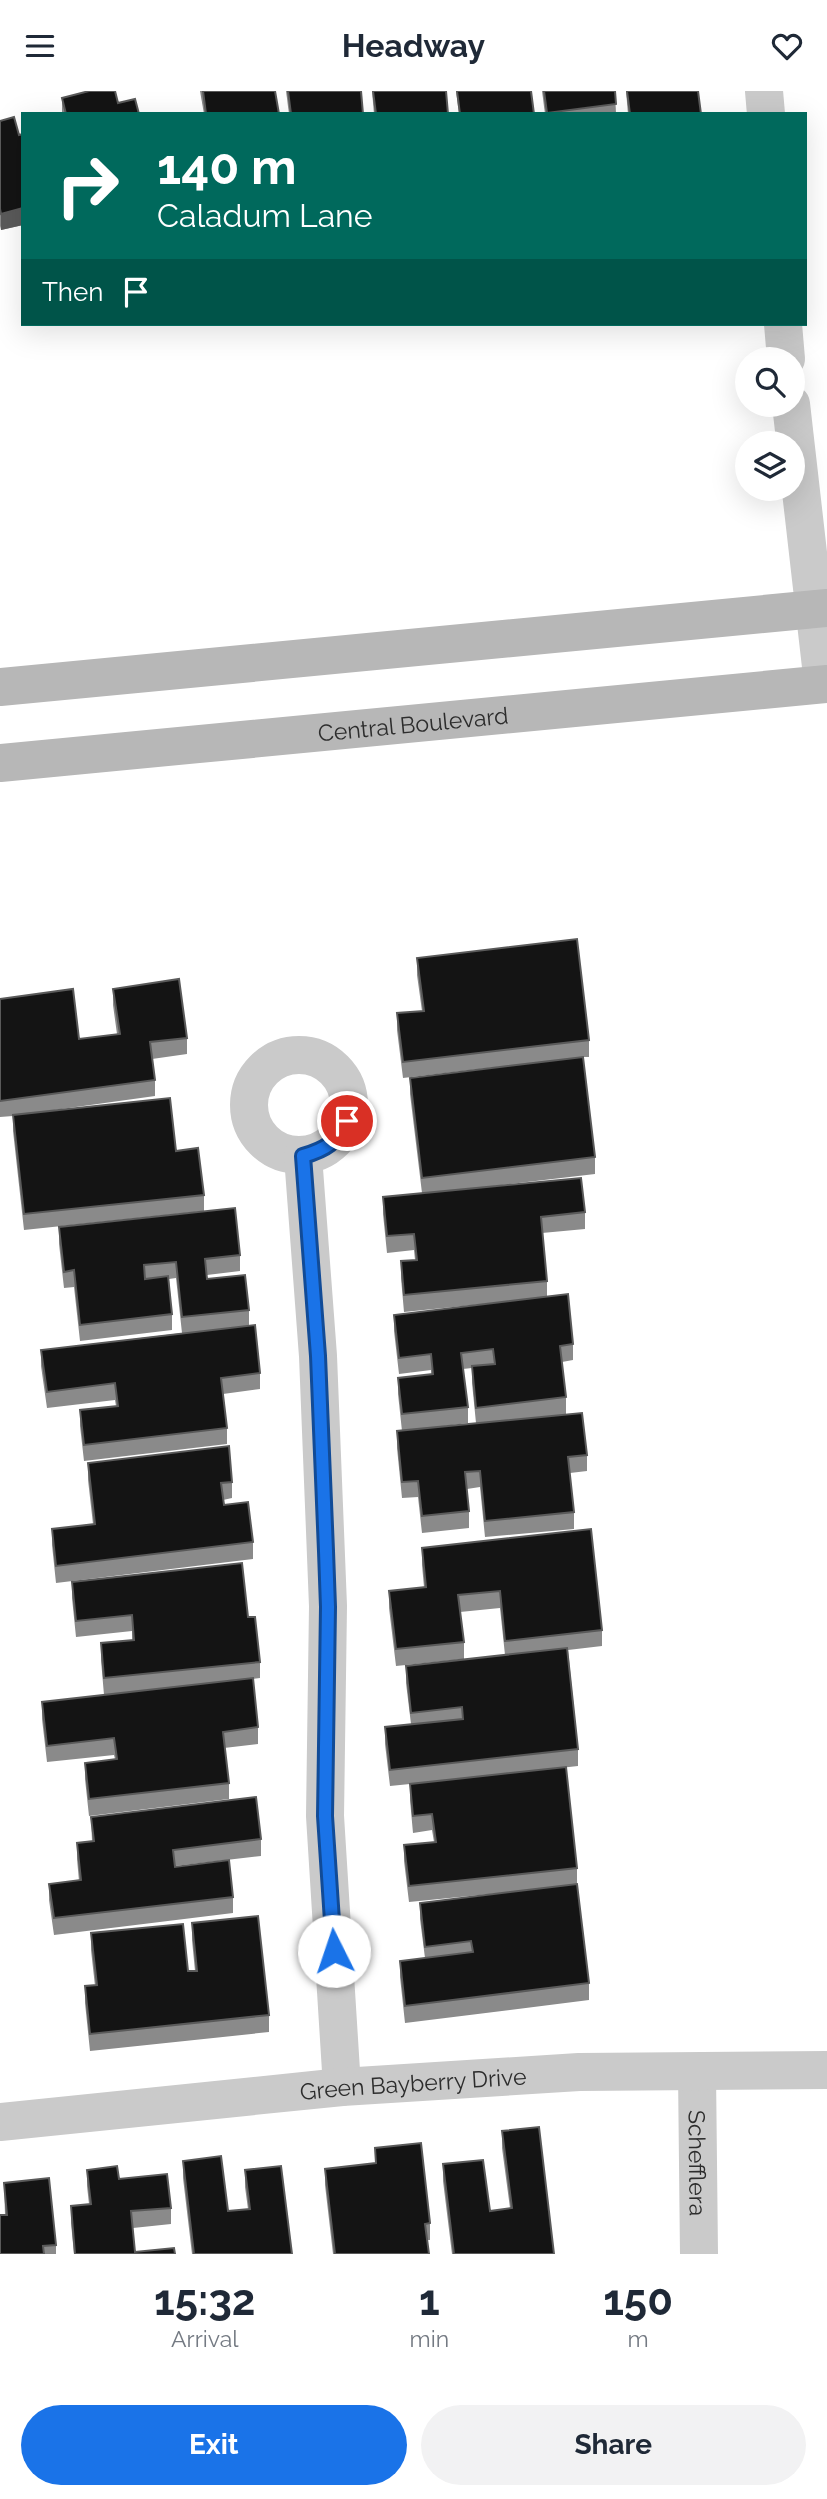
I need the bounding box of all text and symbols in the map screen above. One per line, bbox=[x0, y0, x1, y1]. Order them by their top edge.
icon: menu bbox=[21, 27, 59, 65]
text: Headway bbox=[342, 27, 485, 64]
icon: heart bbox=[768, 27, 806, 65]
text: 140 m bbox=[157, 138, 297, 195]
icon: right bbox=[42, 140, 133, 231]
text: Caladum Lane bbox=[157, 197, 373, 234]
icon: arrive bbox=[117, 273, 155, 311]
text: Then bbox=[42, 277, 103, 307]
map controls bbox=[735, 347, 805, 501]
button: search bbox=[735, 347, 805, 417]
button: layers bbox=[735, 431, 805, 501]
street label: Central Boulevard bbox=[317, 701, 510, 746]
pin bbox=[317, 1091, 377, 1151]
icon: arrive bbox=[328, 1102, 366, 1140]
position arrow bbox=[297, 1914, 371, 1988]
street label: Green Bayberry Drive bbox=[299, 2062, 527, 2105]
street label: Schefflera bbox=[684, 2110, 712, 2216]
text: 15:32 bbox=[154, 2276, 256, 2325]
text: 1 bbox=[419, 2276, 440, 2325]
text: 150 bbox=[603, 2276, 673, 2325]
text: Arrival bbox=[171, 2325, 239, 2352]
text: min bbox=[410, 2325, 449, 2352]
text: m bbox=[627, 2325, 649, 2352]
button: Exit bbox=[21, 2405, 407, 2485]
button: Share bbox=[421, 2405, 806, 2485]

